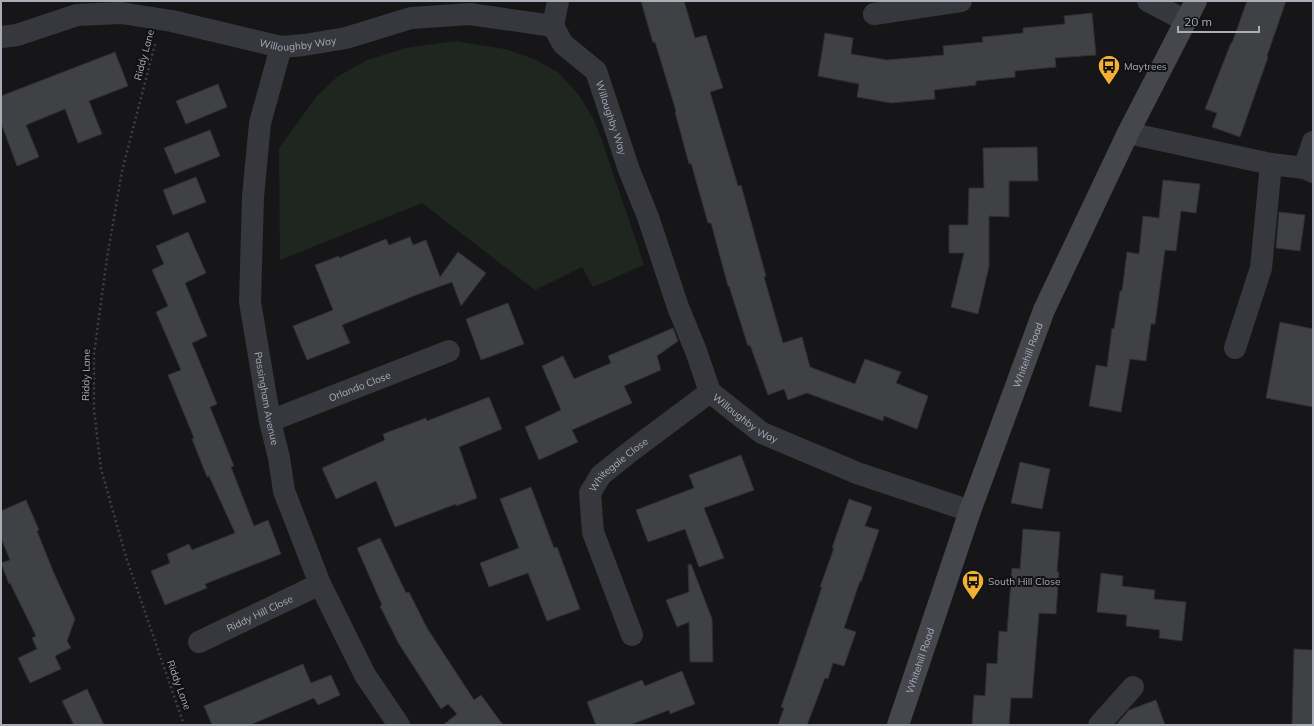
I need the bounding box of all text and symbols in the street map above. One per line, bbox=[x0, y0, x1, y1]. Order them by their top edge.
scale bar bbox=[1178, 8, 1259, 34]
text: 20 m bbox=[1184, 14, 1212, 29]
street label: Riddy Lane bbox=[131, 28, 157, 82]
street label: Willoughby Way bbox=[258, 33, 338, 54]
bus stop icon: Maytrees bbox=[1096, 53, 1122, 86]
place label: Maytrees bbox=[1124, 60, 1167, 73]
street label: Willoughby Way bbox=[593, 79, 630, 157]
street label: Whitehill Road bbox=[1009, 321, 1045, 389]
street label: Riddy Lane bbox=[79, 349, 93, 401]
street label: Passingham Avenue bbox=[252, 351, 282, 446]
street label: Orlando Close bbox=[327, 368, 392, 404]
street label: Willoughby Way bbox=[710, 390, 781, 446]
street label: Whitegale Close bbox=[586, 434, 650, 494]
bus stop icon: South Hill Close bbox=[960, 568, 986, 601]
place label: South Hill Close bbox=[988, 575, 1060, 588]
street label: Riddy Hill Close bbox=[224, 592, 295, 634]
street label: Whitehill Road bbox=[903, 626, 937, 695]
street label: Riddy Lane bbox=[164, 658, 194, 712]

